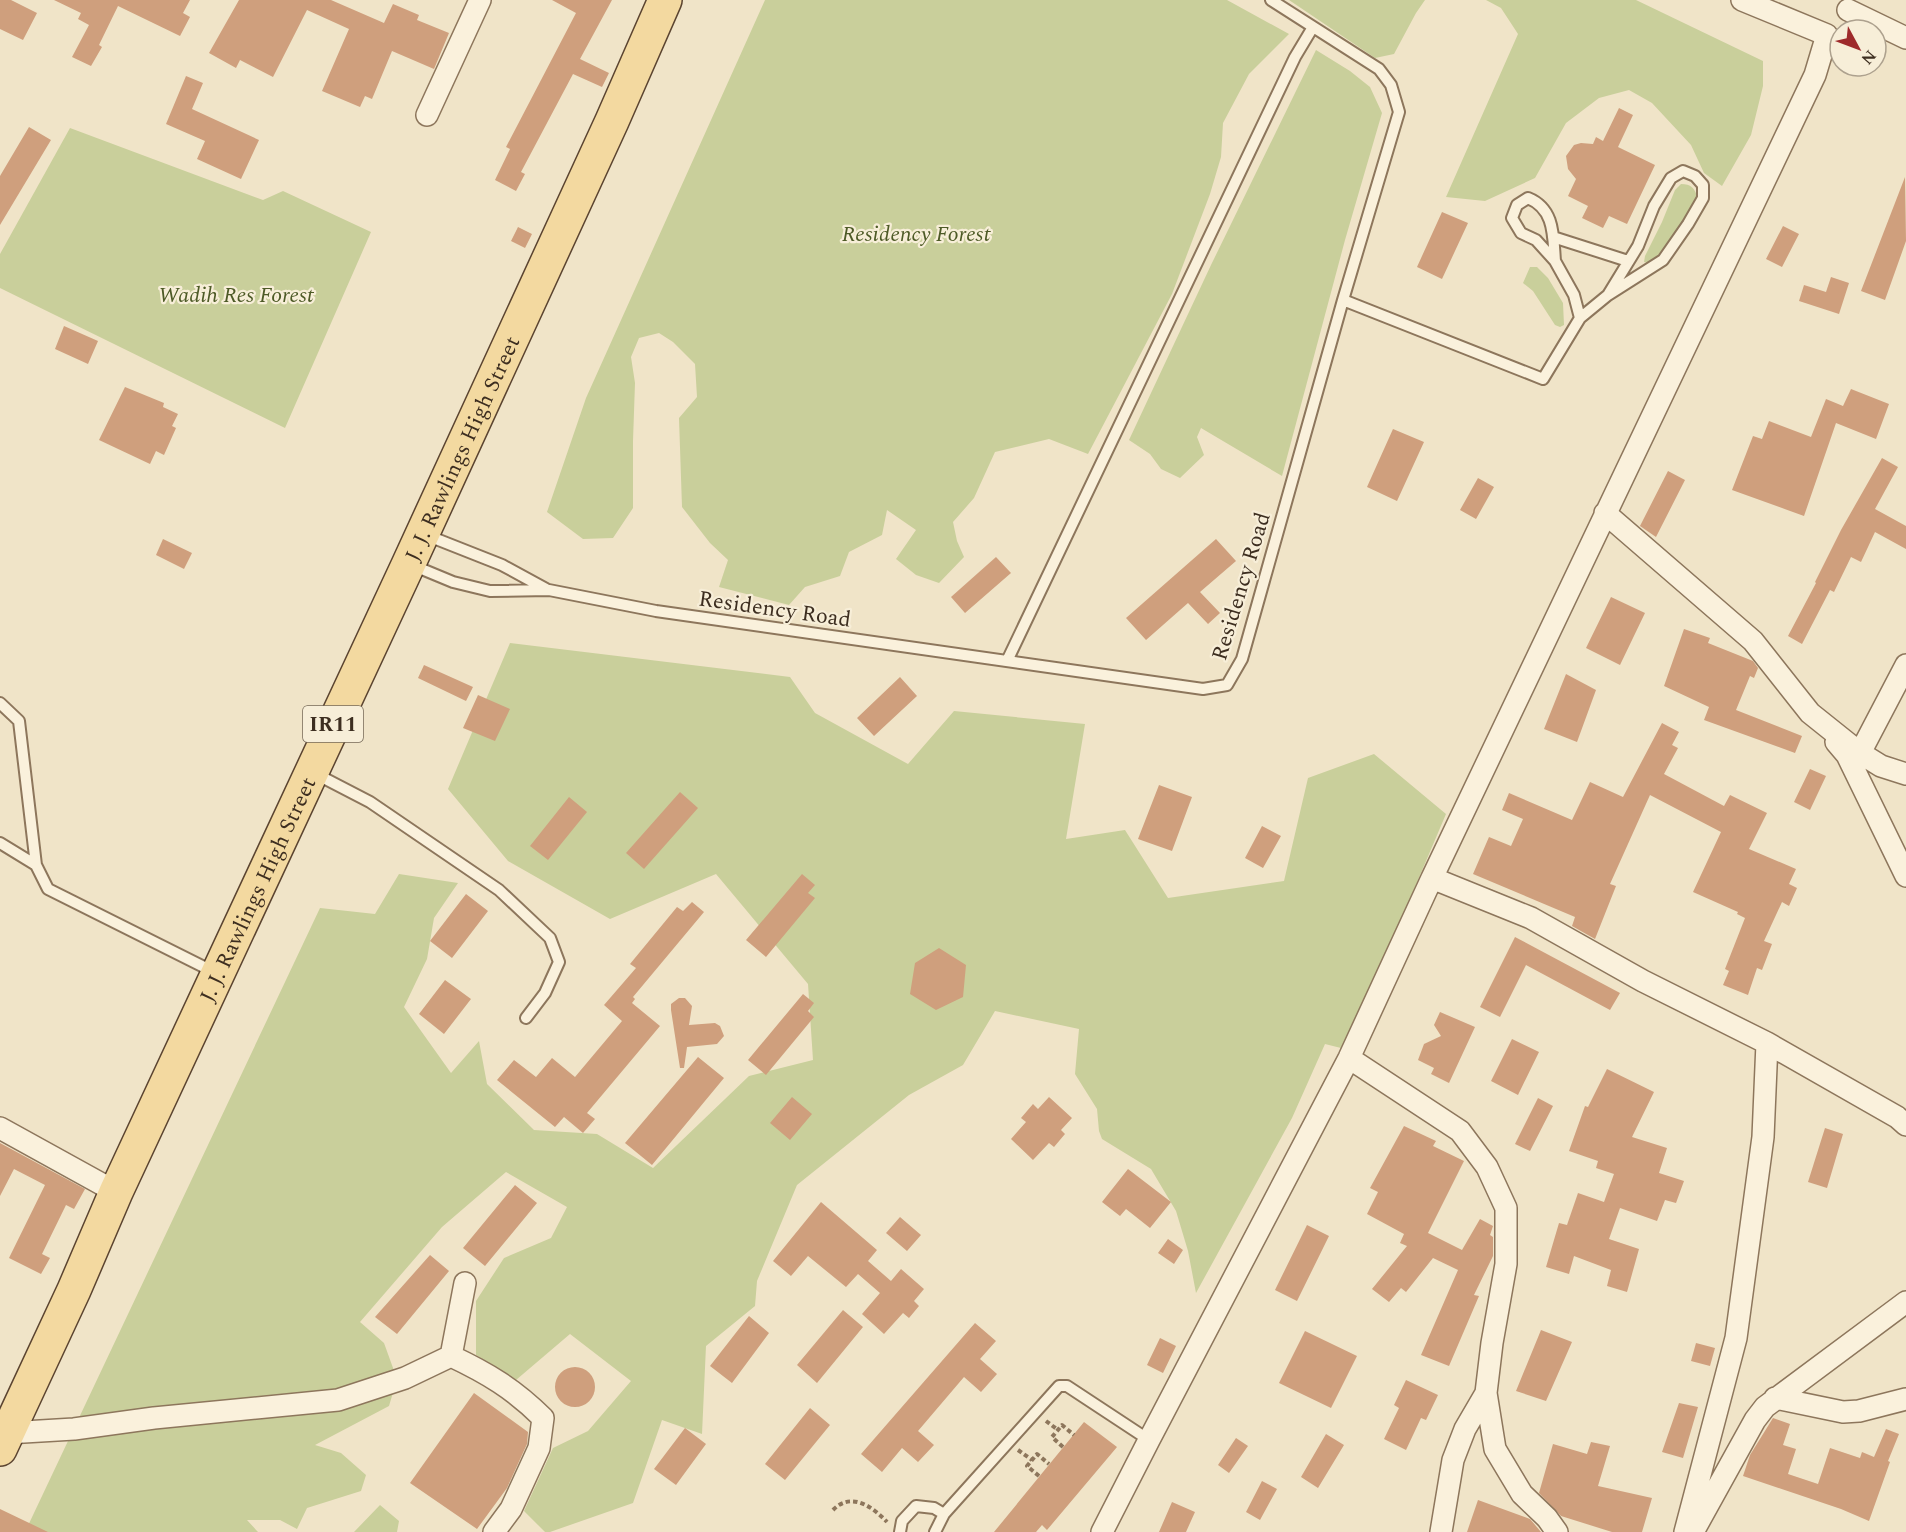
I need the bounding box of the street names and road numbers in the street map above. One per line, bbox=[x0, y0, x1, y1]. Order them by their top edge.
street label: J. J. Rawlings High Street bbox=[397, 331, 529, 567]
street label: Residency Road bbox=[1203, 508, 1280, 665]
street label: Residency Road bbox=[696, 582, 853, 637]
road number: IR11 bbox=[303, 706, 363, 742]
street label: J. J. Rawlings High Street bbox=[192, 772, 325, 1008]

